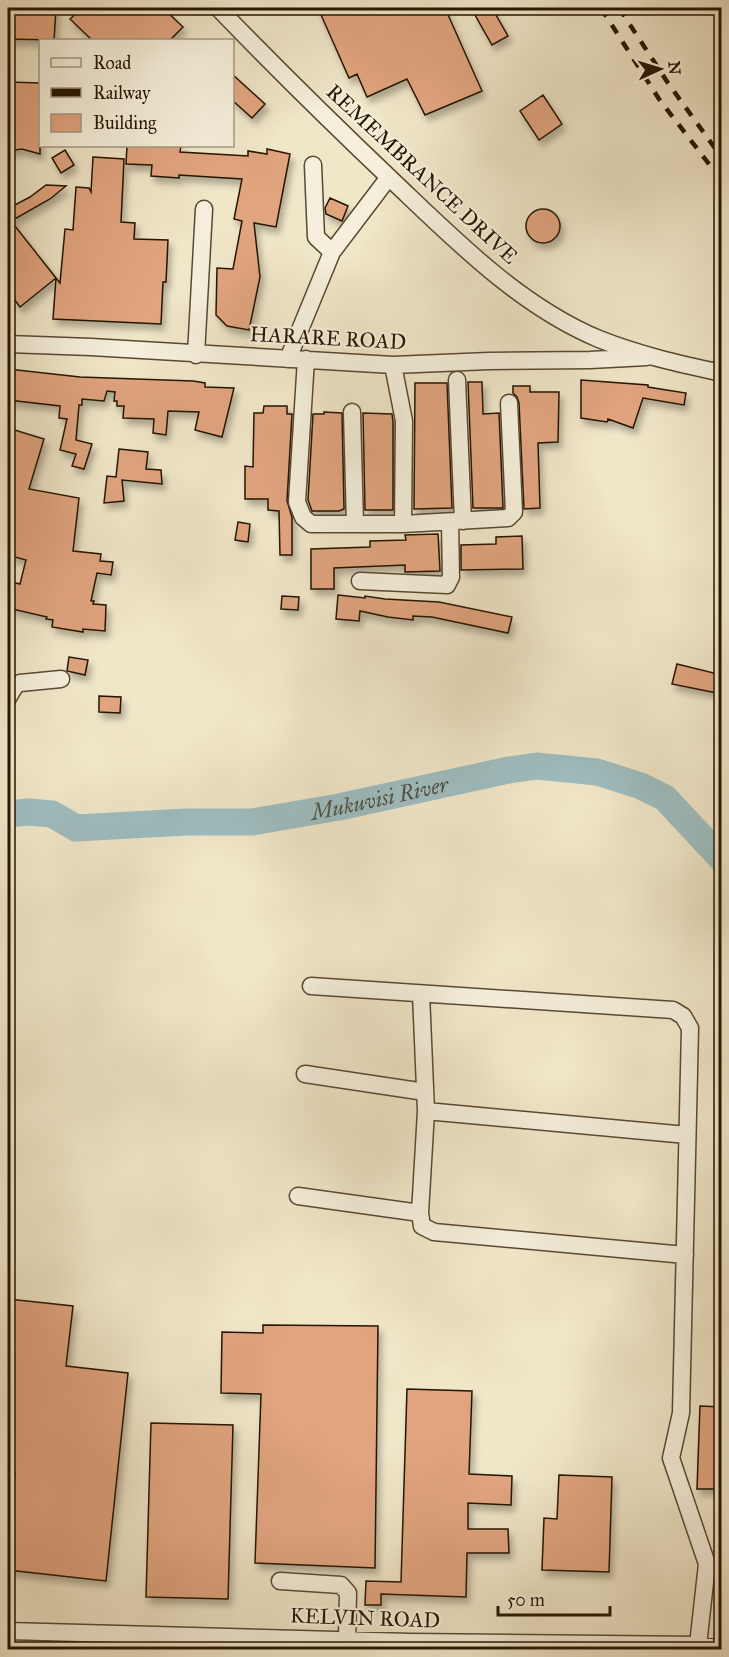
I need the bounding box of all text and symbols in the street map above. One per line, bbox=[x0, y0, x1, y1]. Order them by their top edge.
legend bbox=[39, 39, 234, 147]
north arrow bbox=[630, 39, 690, 99]
text: Road bbox=[93, 52, 131, 74]
text: N bbox=[665, 61, 684, 76]
street label: REMEMBRANCE DRIVE bbox=[321, 79, 523, 269]
text: Railway bbox=[93, 82, 151, 104]
text: Building bbox=[93, 112, 157, 135]
street label: HARARE ROAD bbox=[249, 321, 407, 355]
water label: Mukuvisi River bbox=[307, 770, 452, 825]
scale bar bbox=[498, 1579, 610, 1617]
text: 50 m bbox=[507, 1589, 545, 1611]
street label: KELVIN ROAD bbox=[289, 1602, 441, 1634]

